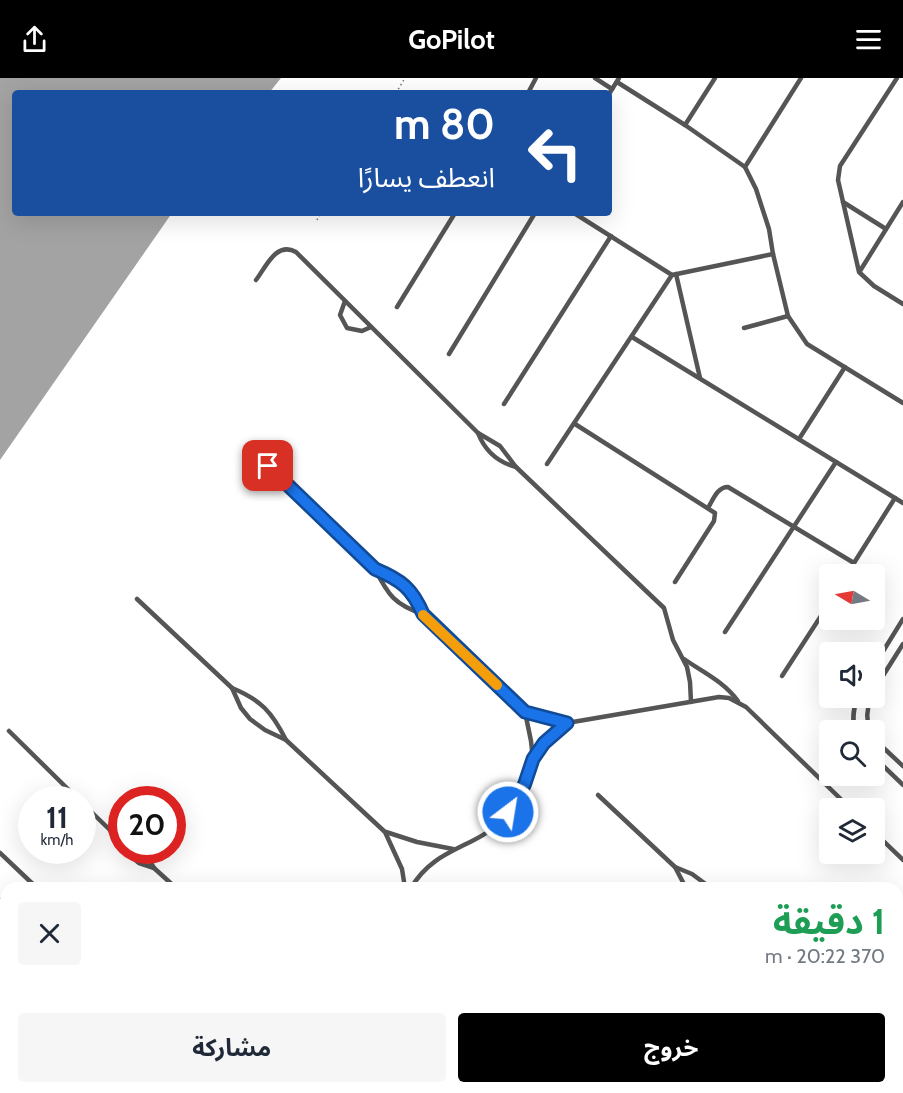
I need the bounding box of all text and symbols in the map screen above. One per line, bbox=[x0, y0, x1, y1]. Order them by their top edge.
icon: share bbox=[18, 23, 51, 56]
text: GoPilot bbox=[408, 23, 495, 56]
icon: menu bbox=[852, 23, 885, 56]
text: 80 m bbox=[394, 98, 495, 150]
icon: left bbox=[516, 114, 594, 192]
text: انعطف يسارًا bbox=[358, 161, 495, 194]
pin bbox=[242, 440, 293, 491]
icon: arrive bbox=[251, 449, 284, 482]
north arrow bbox=[819, 564, 885, 630]
map controls bbox=[819, 564, 885, 864]
button: sound bbox=[819, 642, 885, 708]
button: search bbox=[819, 720, 885, 786]
position arrow bbox=[476, 780, 540, 844]
speed limit sign: 20 bbox=[108, 786, 186, 864]
button: layers bbox=[819, 798, 885, 864]
text: 11 bbox=[46, 799, 68, 836]
text: km/h bbox=[41, 831, 73, 849]
text: 1 دقيقة bbox=[773, 899, 885, 943]
button: close bbox=[18, 902, 81, 965]
text: 370 m · 20:22 bbox=[765, 944, 885, 968]
button: مشاركة bbox=[18, 1013, 446, 1082]
button: خروج bbox=[458, 1013, 885, 1082]

